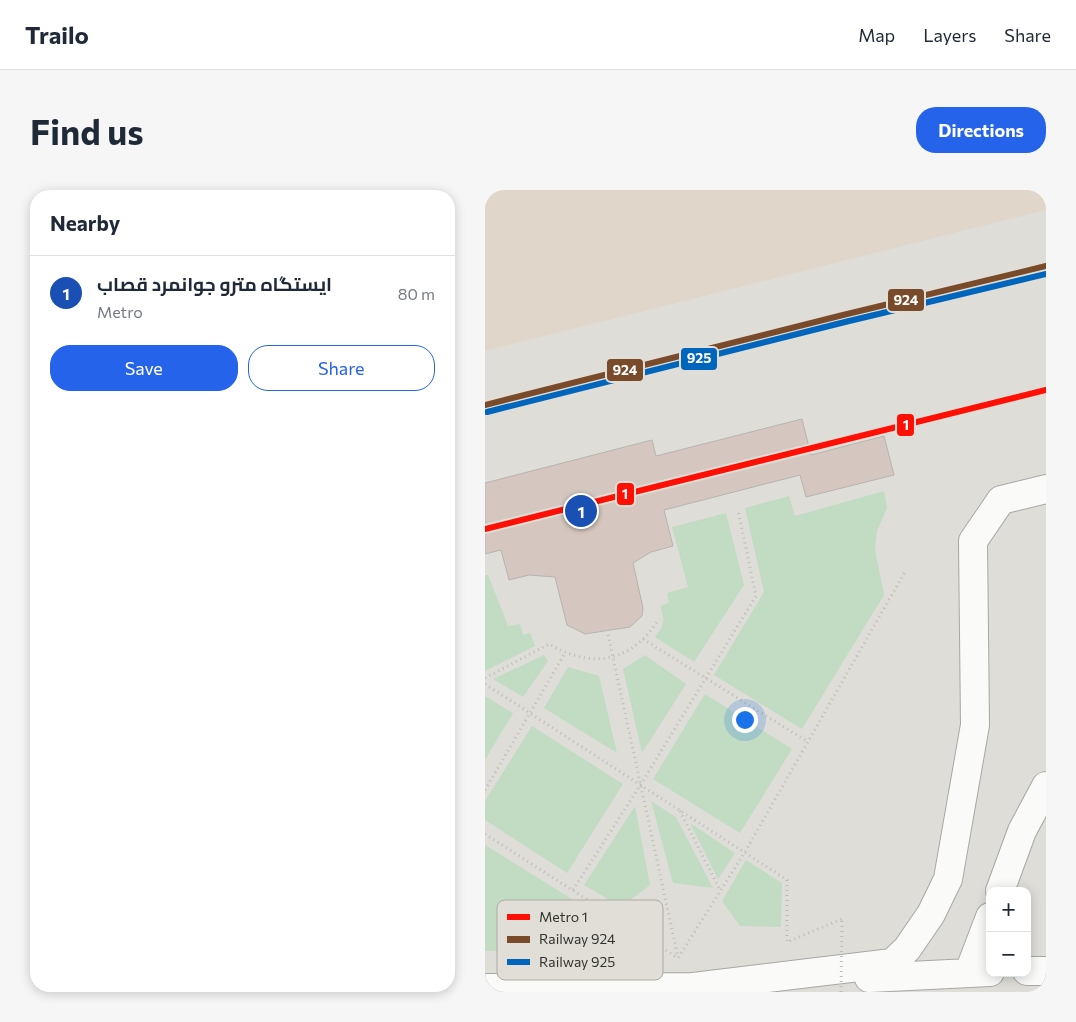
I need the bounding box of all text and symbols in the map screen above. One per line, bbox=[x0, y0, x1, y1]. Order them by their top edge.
text: Trailo bbox=[25, 20, 89, 49]
text: Map bbox=[858, 24, 895, 46]
text: Layers bbox=[923, 24, 976, 46]
text: Share bbox=[1004, 24, 1051, 46]
button: Directions bbox=[916, 107, 1046, 153]
text: Find us bbox=[30, 109, 144, 152]
text: Nearby bbox=[50, 210, 120, 235]
text: ایستگاه مترو جوانمرد قصاب bbox=[97, 272, 332, 295]
text: 1 bbox=[62, 284, 70, 303]
text: 80 m bbox=[398, 284, 435, 303]
line badge: 924 bbox=[887, 288, 925, 312]
text: 924 bbox=[894, 291, 919, 308]
text: Metro bbox=[97, 302, 143, 321]
button: Save bbox=[50, 345, 238, 391]
button: Share bbox=[248, 345, 435, 391]
line badge: 925 bbox=[680, 347, 718, 371]
text: 925 bbox=[687, 349, 711, 366]
line badge: 924 bbox=[606, 358, 644, 382]
text: 924 bbox=[613, 361, 638, 378]
line badge: 1 bbox=[896, 413, 915, 437]
text: 1 bbox=[903, 416, 909, 433]
line badge: 1 bbox=[616, 482, 635, 506]
text: 1 bbox=[622, 485, 628, 502]
pin: 1 bbox=[565, 492, 597, 530]
your location bbox=[732, 707, 758, 733]
map controls bbox=[986, 887, 1031, 977]
button: + bbox=[986, 887, 1031, 932]
legend bbox=[497, 900, 663, 980]
text: Metro 1 bbox=[539, 908, 588, 925]
text: Railway 924 bbox=[539, 930, 616, 947]
button: − bbox=[986, 932, 1031, 977]
text: Railway 925 bbox=[539, 953, 615, 970]

